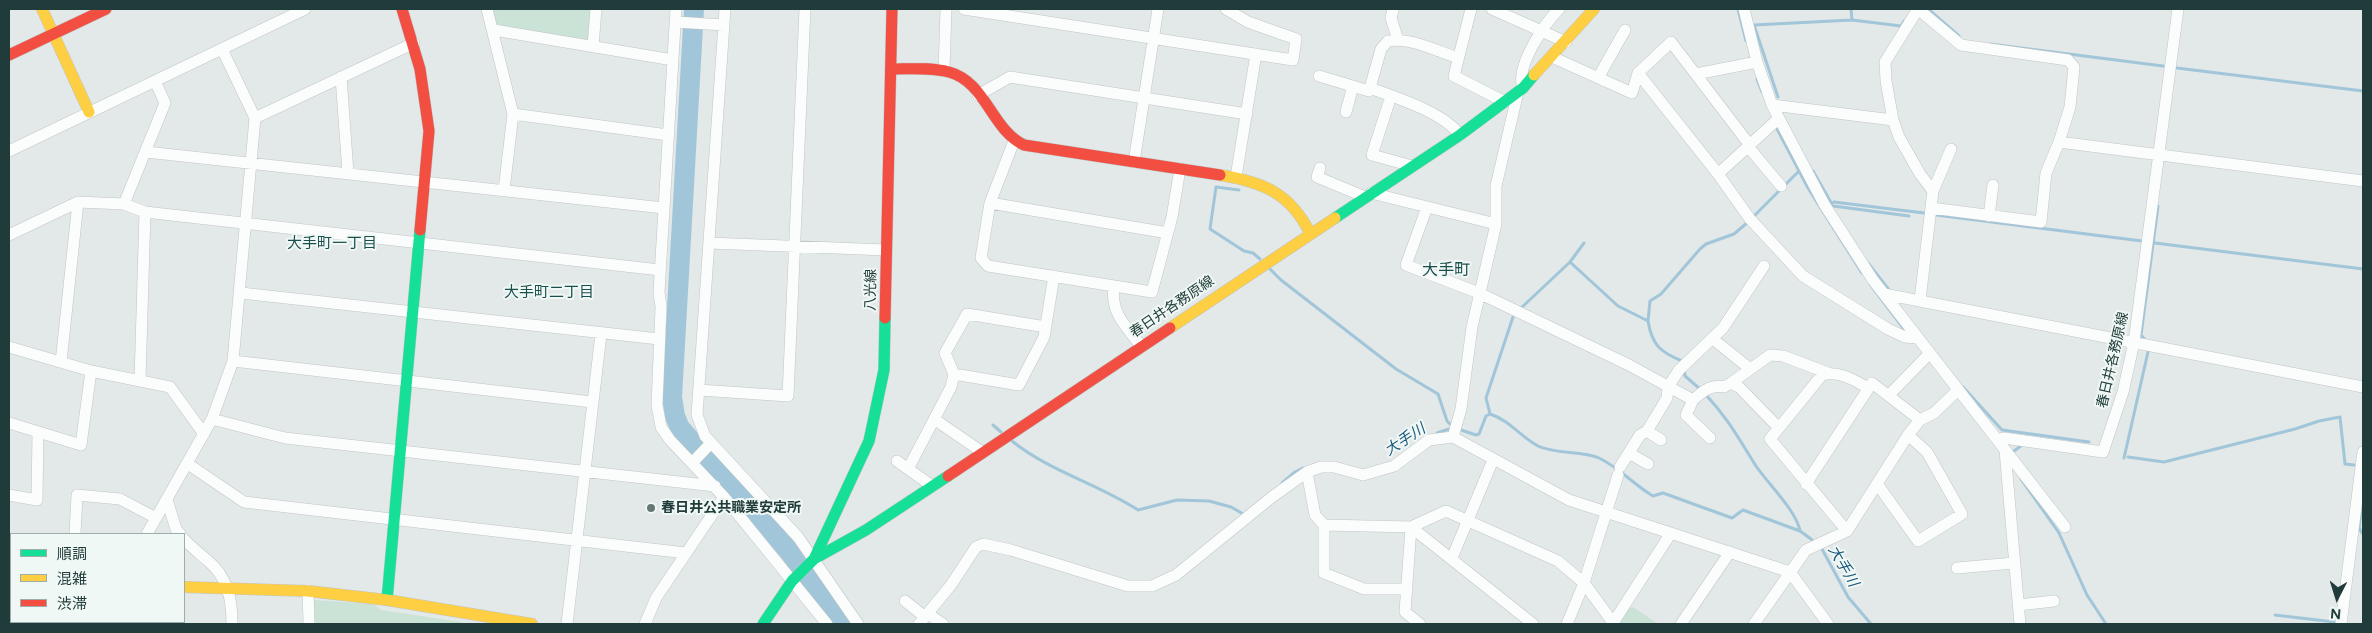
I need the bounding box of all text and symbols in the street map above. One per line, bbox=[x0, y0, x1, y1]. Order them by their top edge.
district label: 大手町一丁目 bbox=[287, 235, 377, 253]
district label: 大手町 bbox=[1422, 260, 1470, 280]
street label: 八光線 bbox=[862, 269, 880, 311]
street label: 春日井各務原線 bbox=[1127, 273, 1217, 341]
district label: 大手町二丁目 bbox=[504, 284, 594, 302]
street label: 春日井各務原線 bbox=[2094, 310, 2132, 410]
water label: 大手川 bbox=[1381, 420, 1429, 460]
place label: 春日井公共職業安定所 bbox=[661, 500, 801, 516]
marker: 春日井公共職業安定所 bbox=[645, 502, 657, 514]
legend bbox=[10, 533, 185, 623]
water label: 大手川 bbox=[1824, 542, 1862, 590]
text: 順調 bbox=[57, 545, 87, 563]
text: 混雑 bbox=[57, 570, 87, 588]
north arrow bbox=[2312, 573, 2362, 623]
text: 渋滞 bbox=[57, 595, 87, 613]
text: N bbox=[2330, 605, 2342, 622]

